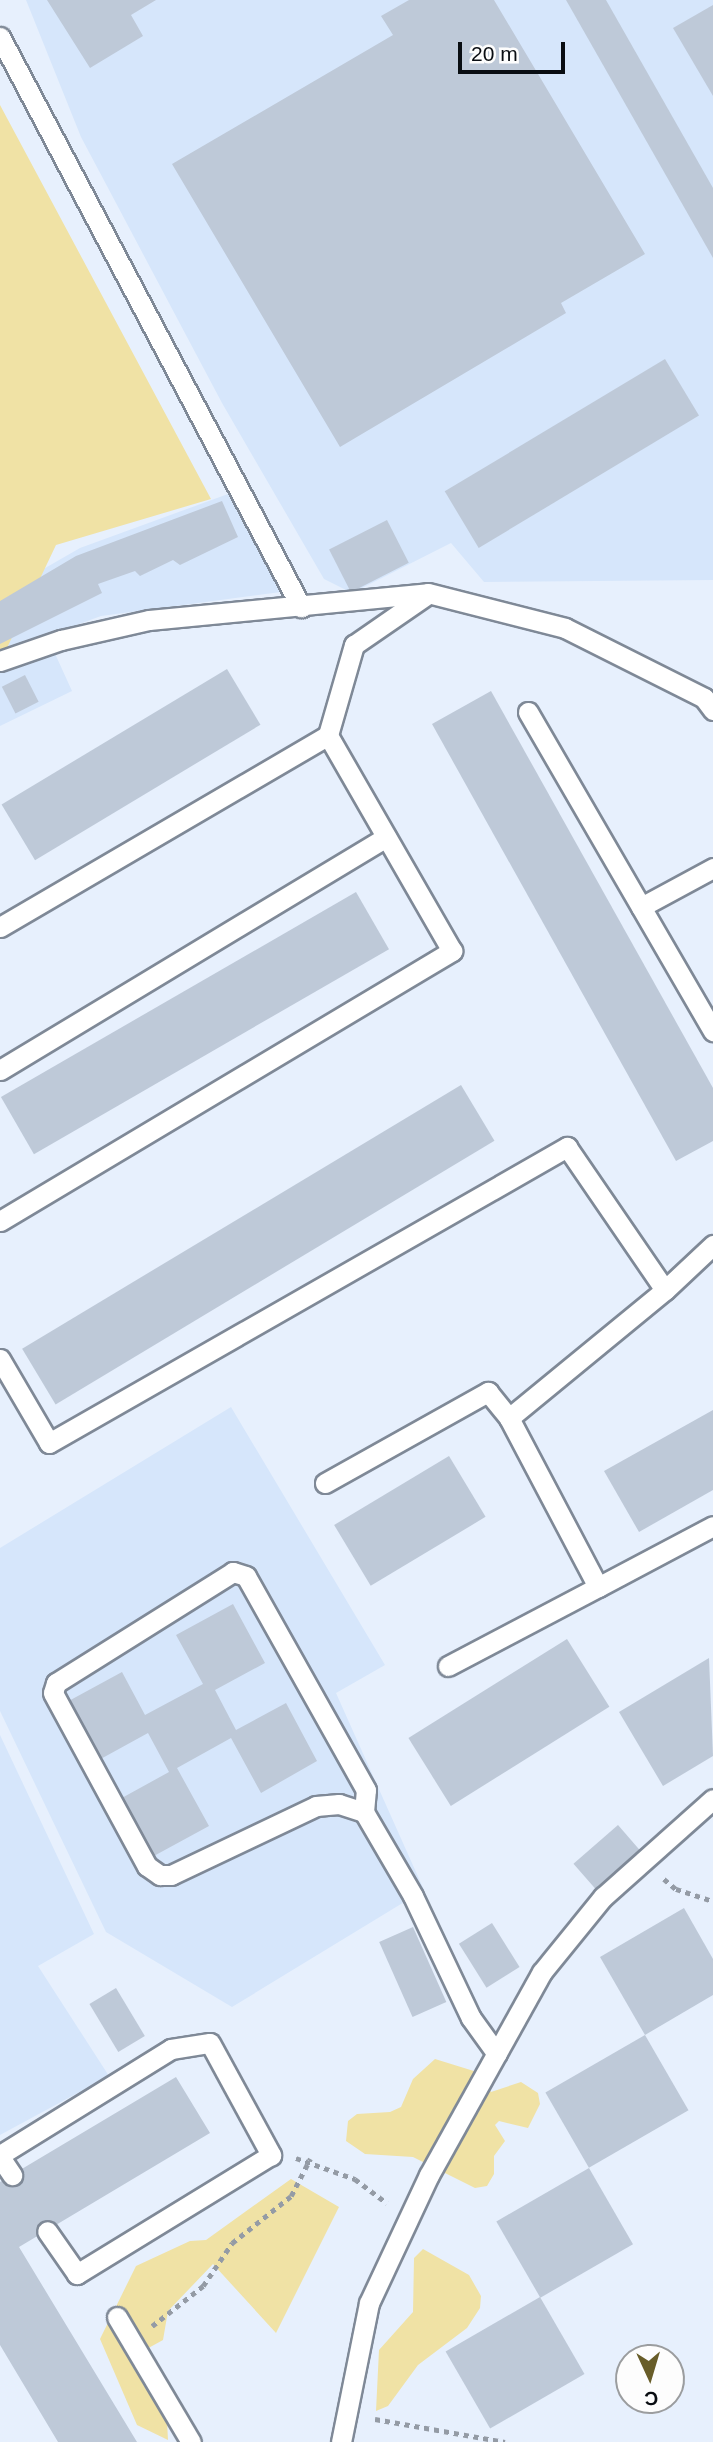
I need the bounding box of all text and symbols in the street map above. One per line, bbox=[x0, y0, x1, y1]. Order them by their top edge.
scale bar bbox=[461, 28, 568, 72]
text: 20 m bbox=[471, 42, 518, 65]
north arrow bbox=[615, 2344, 685, 2414]
text: С bbox=[644, 2387, 659, 2409]

